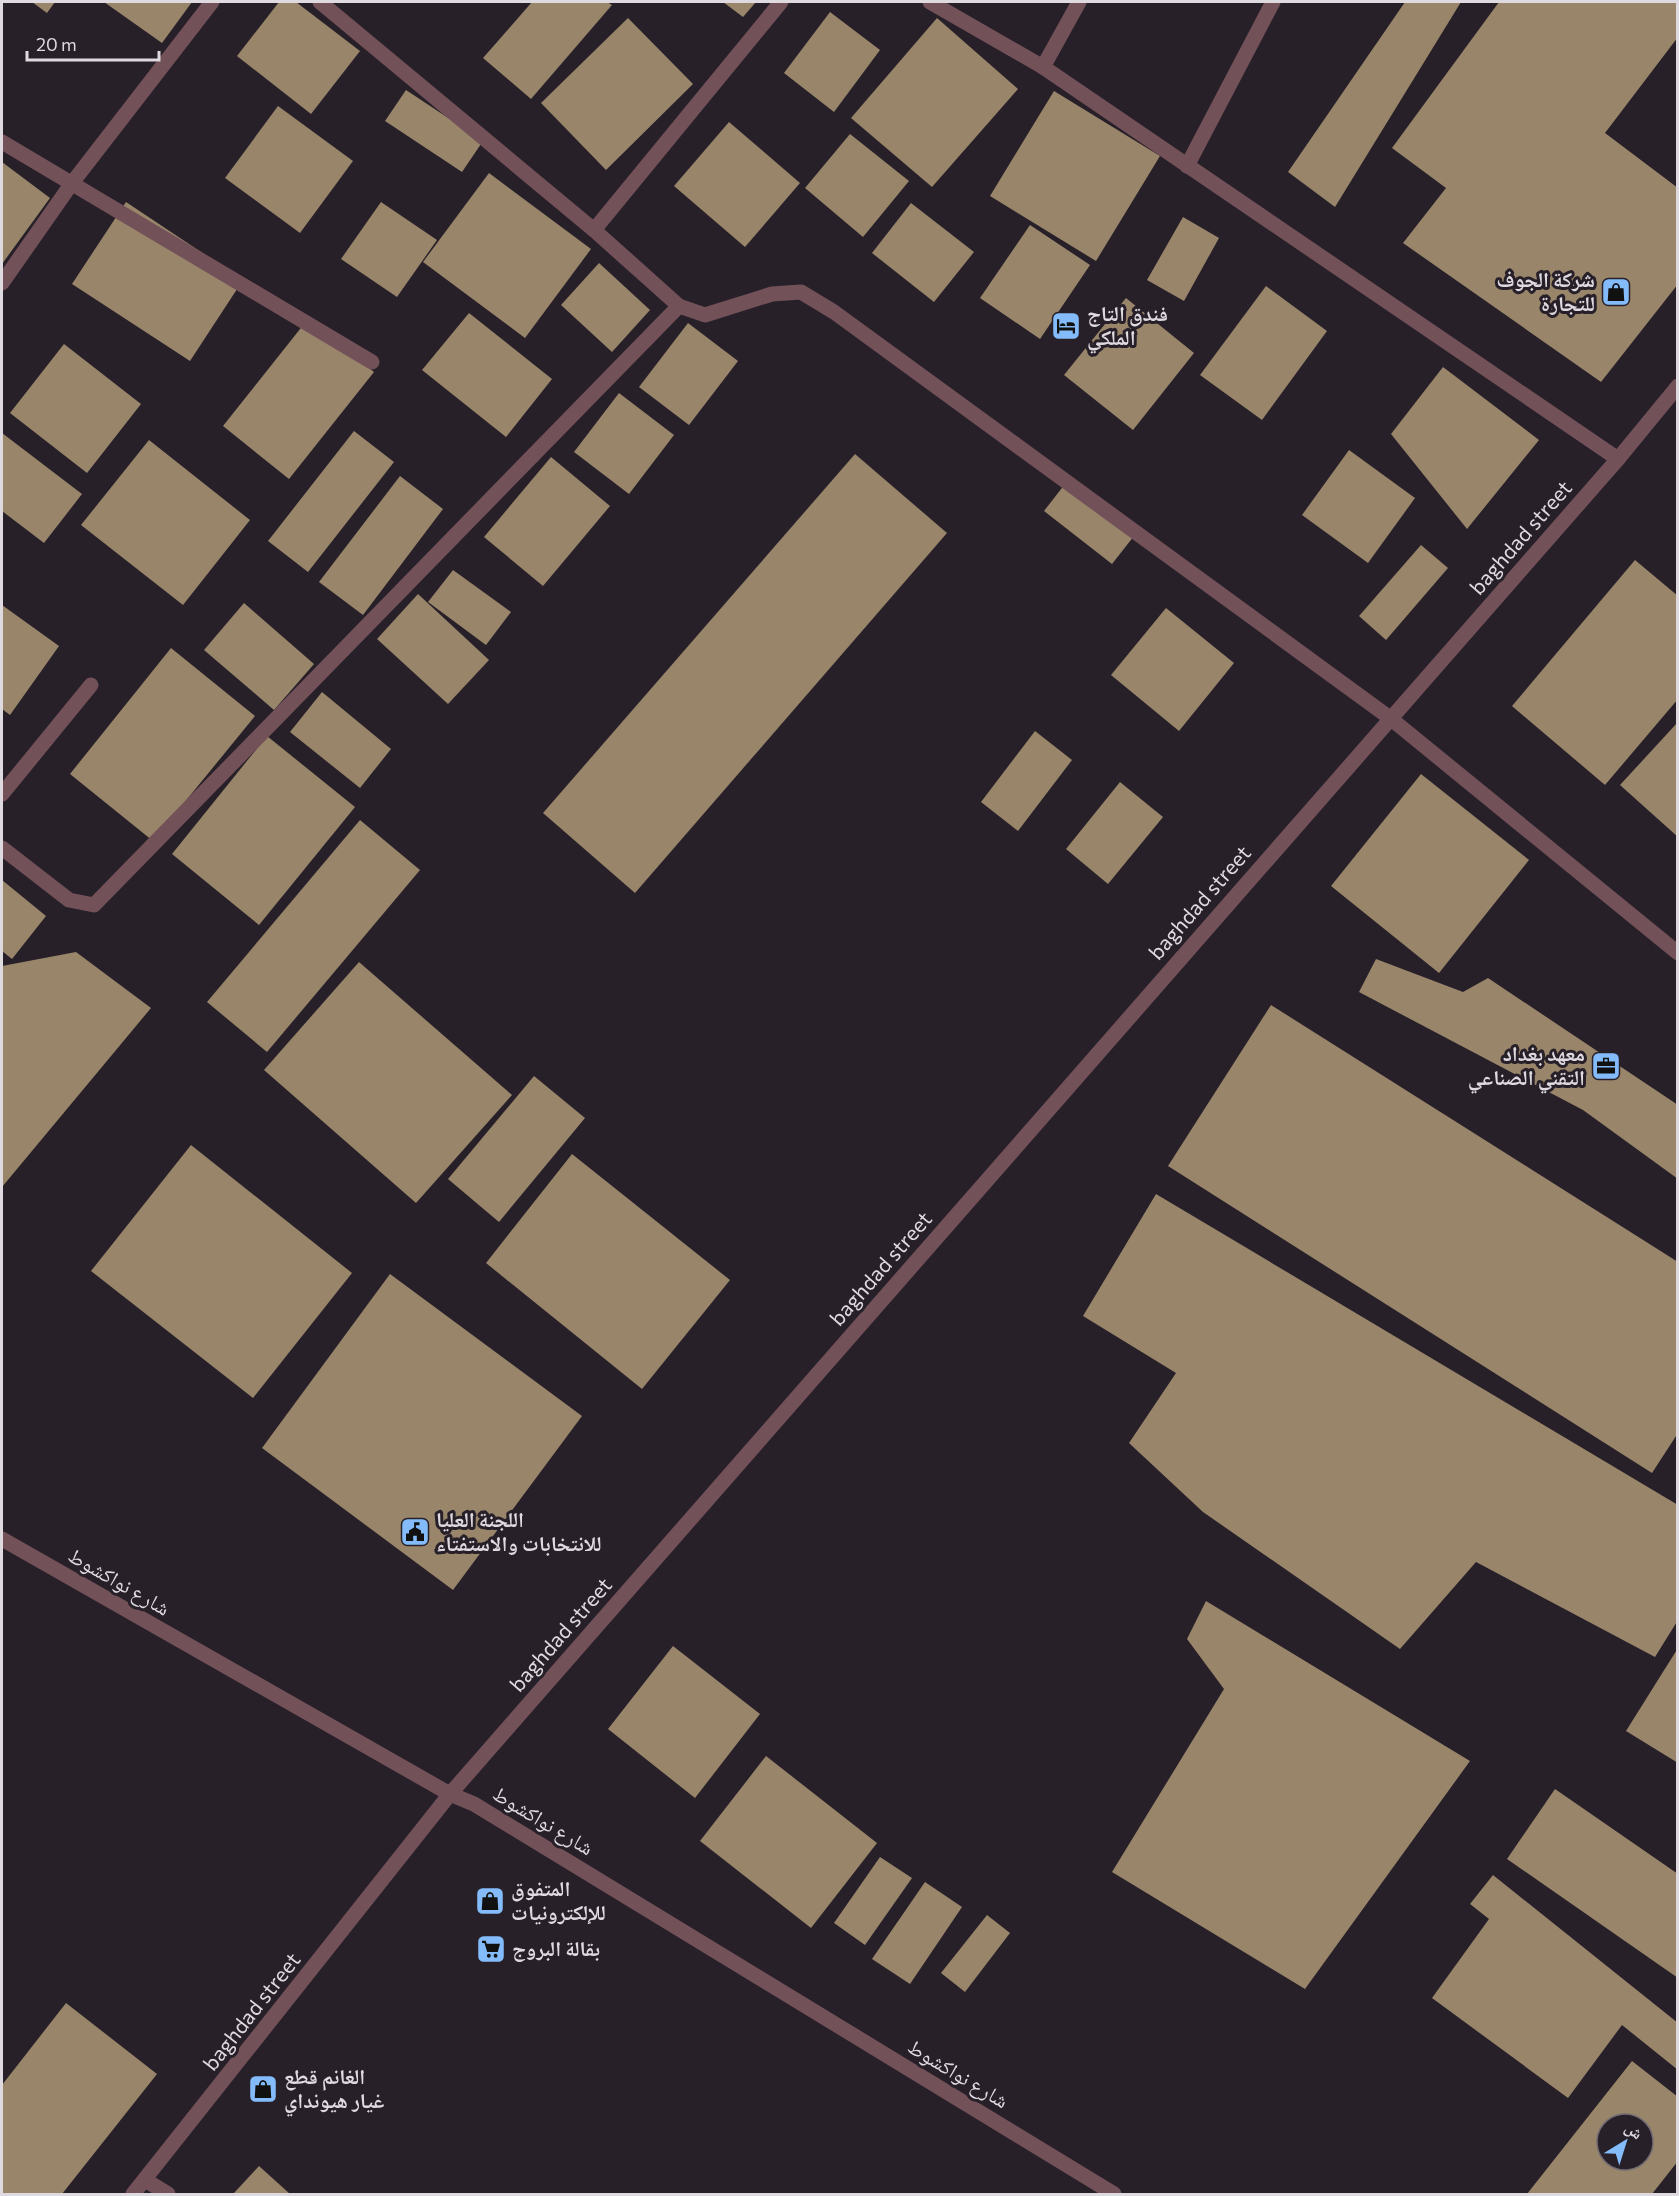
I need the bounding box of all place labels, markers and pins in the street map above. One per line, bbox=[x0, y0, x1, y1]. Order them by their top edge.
place label: شركة الجوف للتجارة bbox=[1497, 266, 1595, 315]
shop icon: شركة الجوف للتجارة bbox=[1600, 276, 1632, 308]
place label: فندق التاج الملكي bbox=[1087, 300, 1168, 354]
hotel icon: فندق التاج الملكي bbox=[1050, 310, 1082, 342]
place label: معهد بغداد التقني الصناعي bbox=[1468, 1040, 1585, 1094]
office icon: معهد بغداد التقني الصناعي bbox=[1590, 1050, 1622, 1082]
place label: اللجنة العليا للانتخابات والاستفتاء bbox=[436, 1506, 602, 1556]
public building icon: اللجنة العليا للانتخابات والاستفتاء bbox=[399, 1516, 431, 1548]
place label: المتفوق للإلكترونيات bbox=[511, 1875, 606, 1925]
shop icon: المتفوق للإلكترونيات bbox=[474, 1885, 506, 1917]
supermarket icon: بقالة البروج bbox=[475, 1933, 507, 1965]
place label: بقالة البروج bbox=[512, 1935, 600, 1962]
place label: الغانم قطع غيار هيونداي bbox=[284, 2063, 384, 2117]
shop icon: الغانم قطع غيار هيونداي bbox=[247, 2073, 279, 2105]

